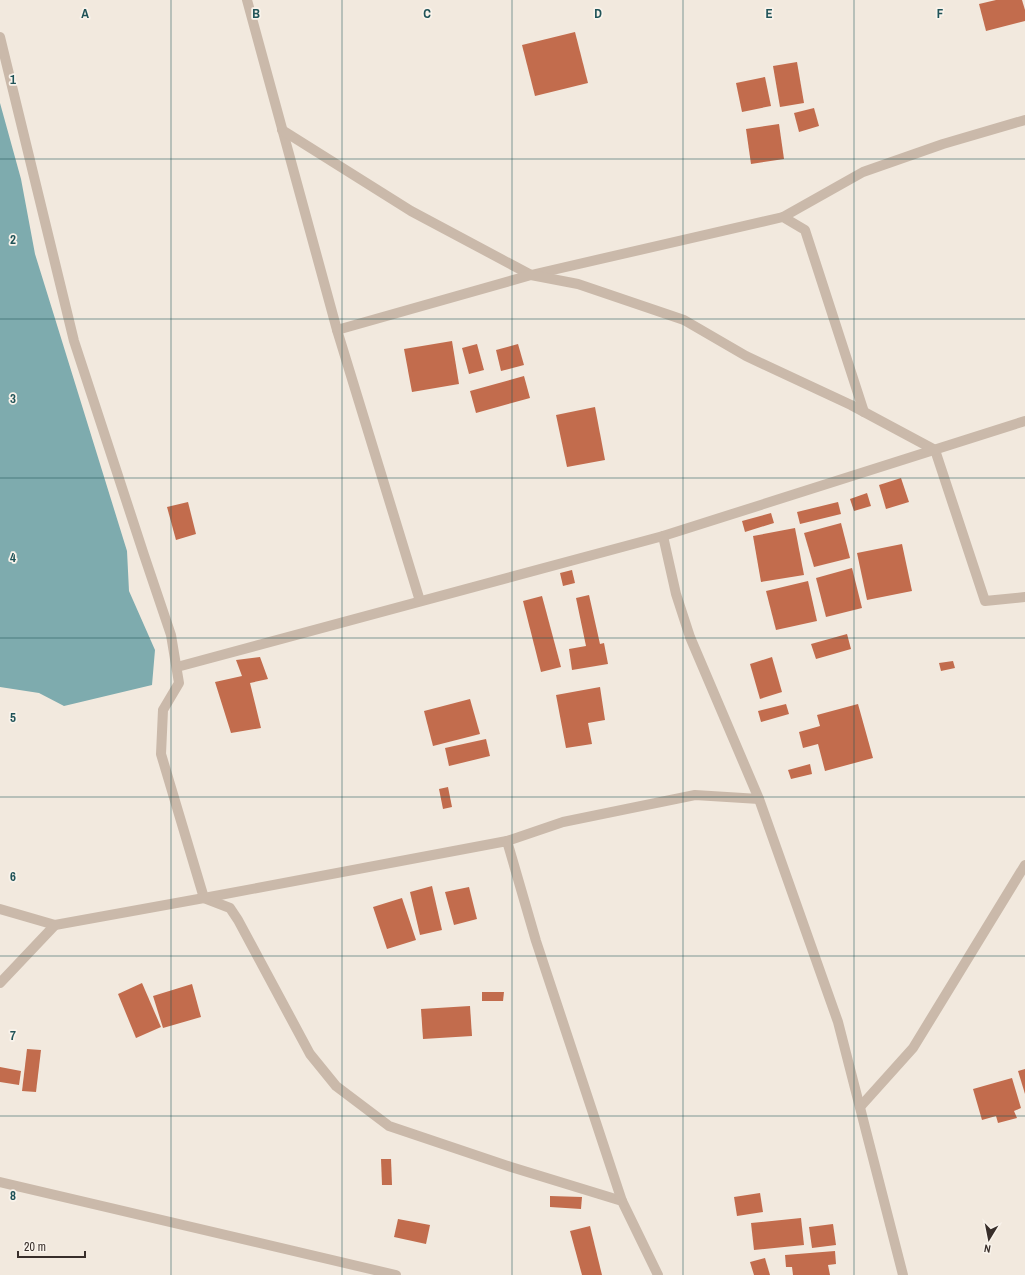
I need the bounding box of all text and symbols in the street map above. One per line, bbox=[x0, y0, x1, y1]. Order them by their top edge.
text: A bbox=[81, 5, 89, 22]
text: B bbox=[252, 5, 260, 22]
text: C bbox=[423, 5, 431, 22]
text: D bbox=[594, 5, 602, 22]
text: E bbox=[765, 5, 773, 22]
text: F bbox=[937, 5, 944, 22]
text: 1 bbox=[10, 71, 16, 88]
text: 2 bbox=[10, 231, 16, 248]
text: 3 bbox=[10, 390, 16, 407]
text: 4 bbox=[10, 549, 16, 566]
text: 5 bbox=[10, 709, 16, 726]
text: 6 bbox=[10, 868, 16, 885]
text: 7 bbox=[10, 1027, 16, 1044]
text: 8 bbox=[10, 1187, 16, 1204]
north arrow bbox=[969, 1219, 1009, 1259]
scale bar bbox=[18, 1233, 85, 1259]
text: 20 m bbox=[24, 1239, 46, 1255]
text: N bbox=[983, 1241, 992, 1256]

